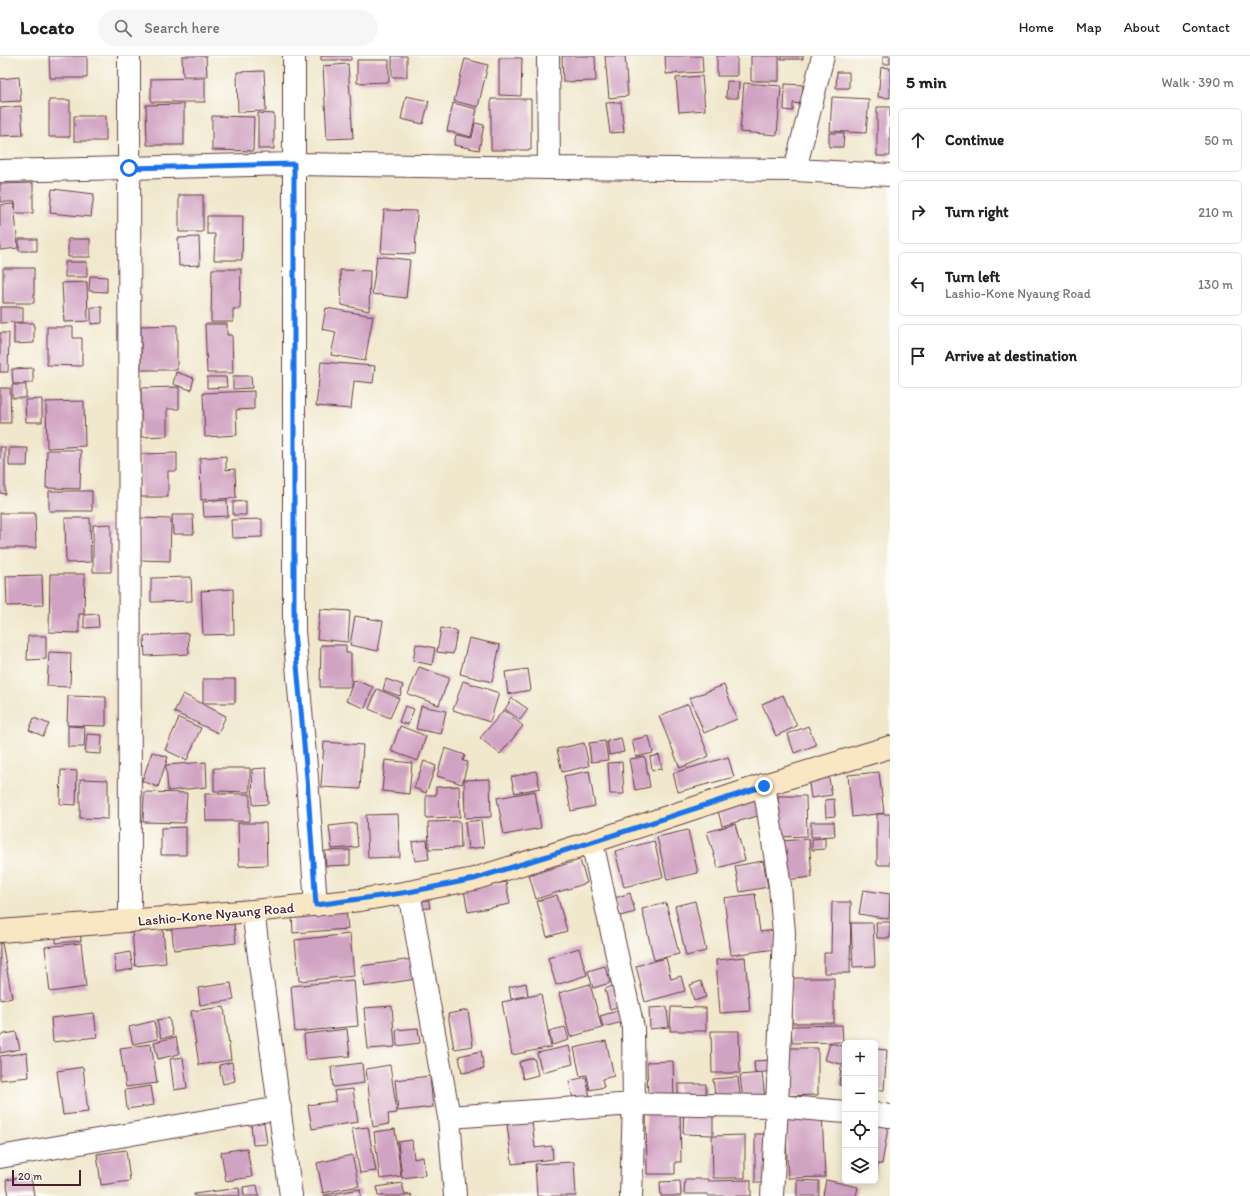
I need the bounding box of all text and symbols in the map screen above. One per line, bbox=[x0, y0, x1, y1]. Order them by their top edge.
search box bbox=[98, 10, 378, 46]
text: Locato bbox=[20, 16, 74, 39]
icon: search bbox=[112, 17, 134, 39]
text: Search here bbox=[144, 19, 220, 37]
text: Home bbox=[1019, 19, 1054, 36]
text: Map bbox=[1076, 19, 1102, 36]
text: About bbox=[1124, 19, 1160, 36]
text: Contact bbox=[1182, 19, 1230, 36]
text: 5 min bbox=[906, 72, 946, 92]
text: Walk · 390 m bbox=[1162, 75, 1234, 90]
icon: ahead bbox=[907, 129, 929, 151]
text: Continue bbox=[945, 131, 1004, 149]
text: 50 m bbox=[1204, 133, 1233, 148]
route start bbox=[120, 159, 138, 177]
icon: right bbox=[907, 201, 929, 223]
text: Turn right bbox=[945, 203, 1009, 221]
text: 210 m bbox=[1198, 205, 1233, 220]
text: Turn left bbox=[945, 268, 1000, 286]
icon: left bbox=[907, 273, 929, 295]
text: 130 m bbox=[1198, 277, 1233, 292]
text: Lashio-Kone Nyaung Road bbox=[945, 286, 1091, 301]
icon: arrive bbox=[907, 345, 929, 367]
text: Arrive at destination bbox=[945, 347, 1077, 365]
route end bbox=[755, 777, 773, 795]
street label: Lashio-Kone Nyaung Road bbox=[137, 899, 295, 930]
map controls bbox=[842, 1040, 878, 1184]
button: + bbox=[842, 1040, 878, 1076]
button: − bbox=[842, 1076, 878, 1112]
button: locate bbox=[842, 1112, 878, 1148]
button: layers bbox=[842, 1148, 878, 1184]
scale bar bbox=[12, 1168, 81, 1187]
text: 20 m bbox=[18, 1170, 42, 1183]

